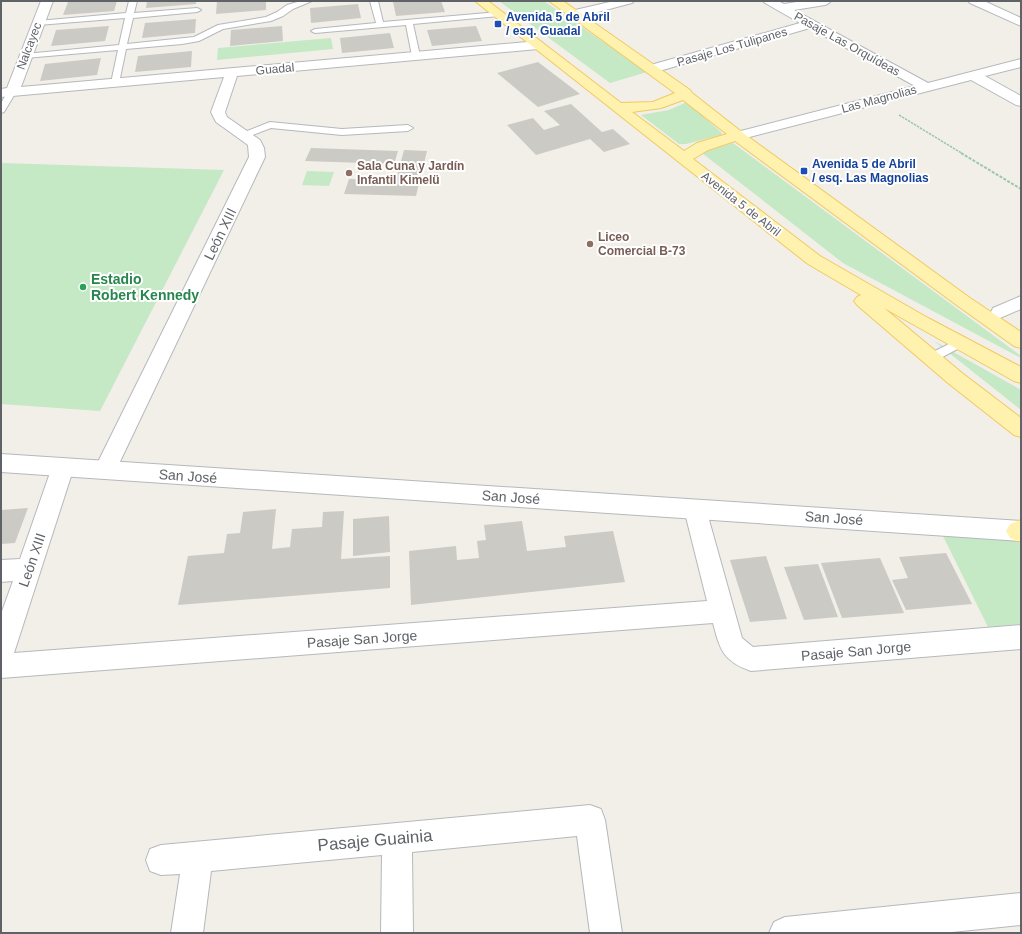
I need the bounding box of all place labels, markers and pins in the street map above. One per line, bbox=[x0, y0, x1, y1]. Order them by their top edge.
place label: Avenida 5 de Abril / esq. Guadal bbox=[506, 10, 610, 38]
marker: Avenida 5 de Abril / esq. Guadal bbox=[493, 19, 503, 29]
place label: Avenida 5 de Abril / esq. Las Magnolias bbox=[812, 157, 929, 185]
place label: Sala Cuna y Jardín Infantil Kimelü bbox=[357, 159, 464, 187]
marker: Avenida 5 de Abril / esq. Las Magnolias bbox=[799, 166, 809, 176]
marker: Sala Cuna y Jardín Infantil Kimelü bbox=[344, 168, 354, 178]
place label: Liceo Comercial B-73 bbox=[598, 230, 686, 258]
marker: Liceo Comercial B-73 bbox=[585, 239, 595, 249]
place label: Estadio Robert Kennedy bbox=[91, 271, 199, 303]
marker: Estadio Robert Kennedy bbox=[78, 282, 88, 292]

